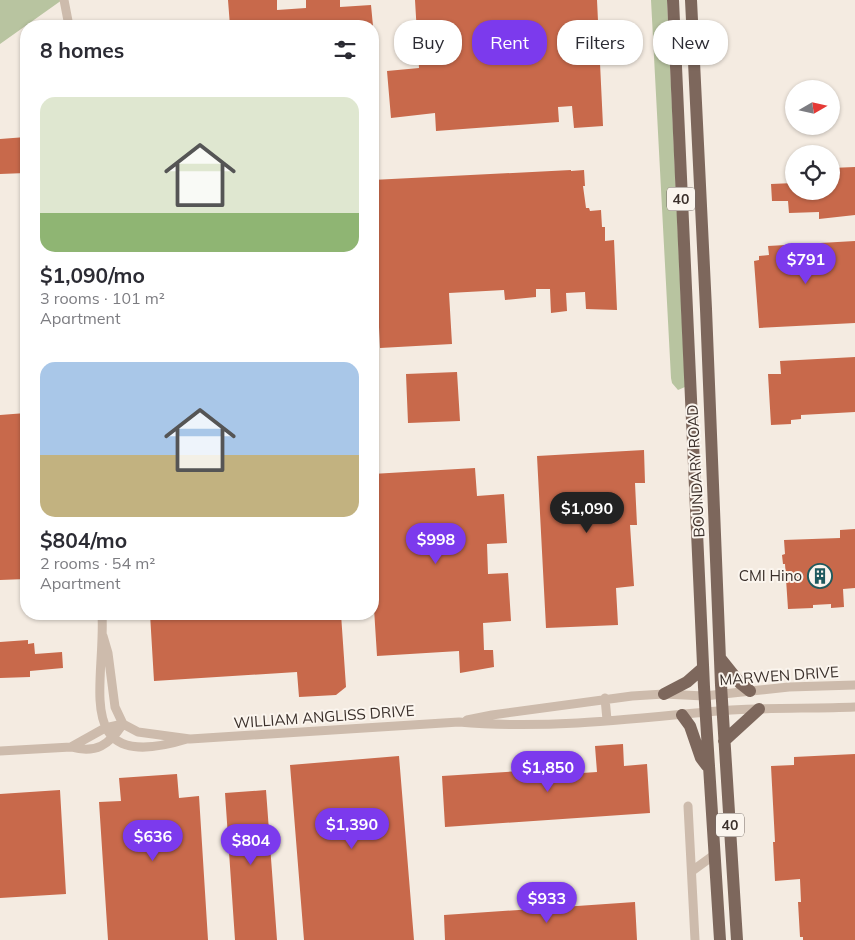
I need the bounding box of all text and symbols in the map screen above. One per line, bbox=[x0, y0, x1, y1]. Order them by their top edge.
chip: Buy bbox=[394, 20, 462, 65]
chip: Rent bbox=[472, 20, 547, 65]
chip: Filters bbox=[557, 20, 643, 65]
chip: New bbox=[653, 20, 728, 65]
icon: filters bbox=[331, 36, 359, 64]
text: 8 homes bbox=[40, 37, 124, 63]
north arrow bbox=[785, 80, 840, 135]
map controls bbox=[785, 80, 840, 200]
icon: home bbox=[155, 130, 245, 220]
button: locate bbox=[785, 145, 840, 200]
road number: 40 bbox=[667, 188, 695, 210]
pin: $791 bbox=[776, 242, 836, 285]
text: $791 bbox=[787, 249, 825, 269]
text: $1,090/mo bbox=[40, 262, 145, 288]
text: 3 rooms · 101 m² bbox=[40, 288, 165, 308]
text: Apartment bbox=[40, 308, 121, 328]
icon: home bbox=[155, 395, 245, 485]
street label: BOUNDARY ROAD bbox=[683, 404, 708, 538]
pin: $1,090 bbox=[546, 492, 628, 534]
text: $1,090 bbox=[561, 498, 613, 518]
pin: $998 bbox=[406, 522, 466, 565]
text: $804/mo bbox=[40, 527, 127, 553]
text: $998 bbox=[417, 529, 455, 549]
text: 2 rooms · 54 m² bbox=[40, 553, 155, 573]
building icon: CMI Hino bbox=[807, 563, 833, 589]
place label: CMI Hino bbox=[739, 566, 802, 585]
text: Apartment bbox=[40, 573, 121, 593]
street label: MARWEN DRIVE bbox=[719, 662, 839, 689]
street label: WILLIAM ANGLISS DRIVE bbox=[233, 701, 415, 732]
pin: $1,850 bbox=[507, 750, 589, 793]
text: $1,850 bbox=[522, 757, 574, 777]
pin: $1,390 bbox=[311, 808, 393, 850]
text: $1,390 bbox=[326, 814, 378, 834]
road number: 40 bbox=[716, 814, 744, 836]
pin: $636 bbox=[123, 820, 183, 862]
pin: $804 bbox=[221, 824, 281, 866]
text: $636 bbox=[134, 826, 172, 846]
text: $804 bbox=[232, 830, 270, 850]
pin: $933 bbox=[517, 882, 577, 924]
text: $933 bbox=[528, 888, 566, 908]

